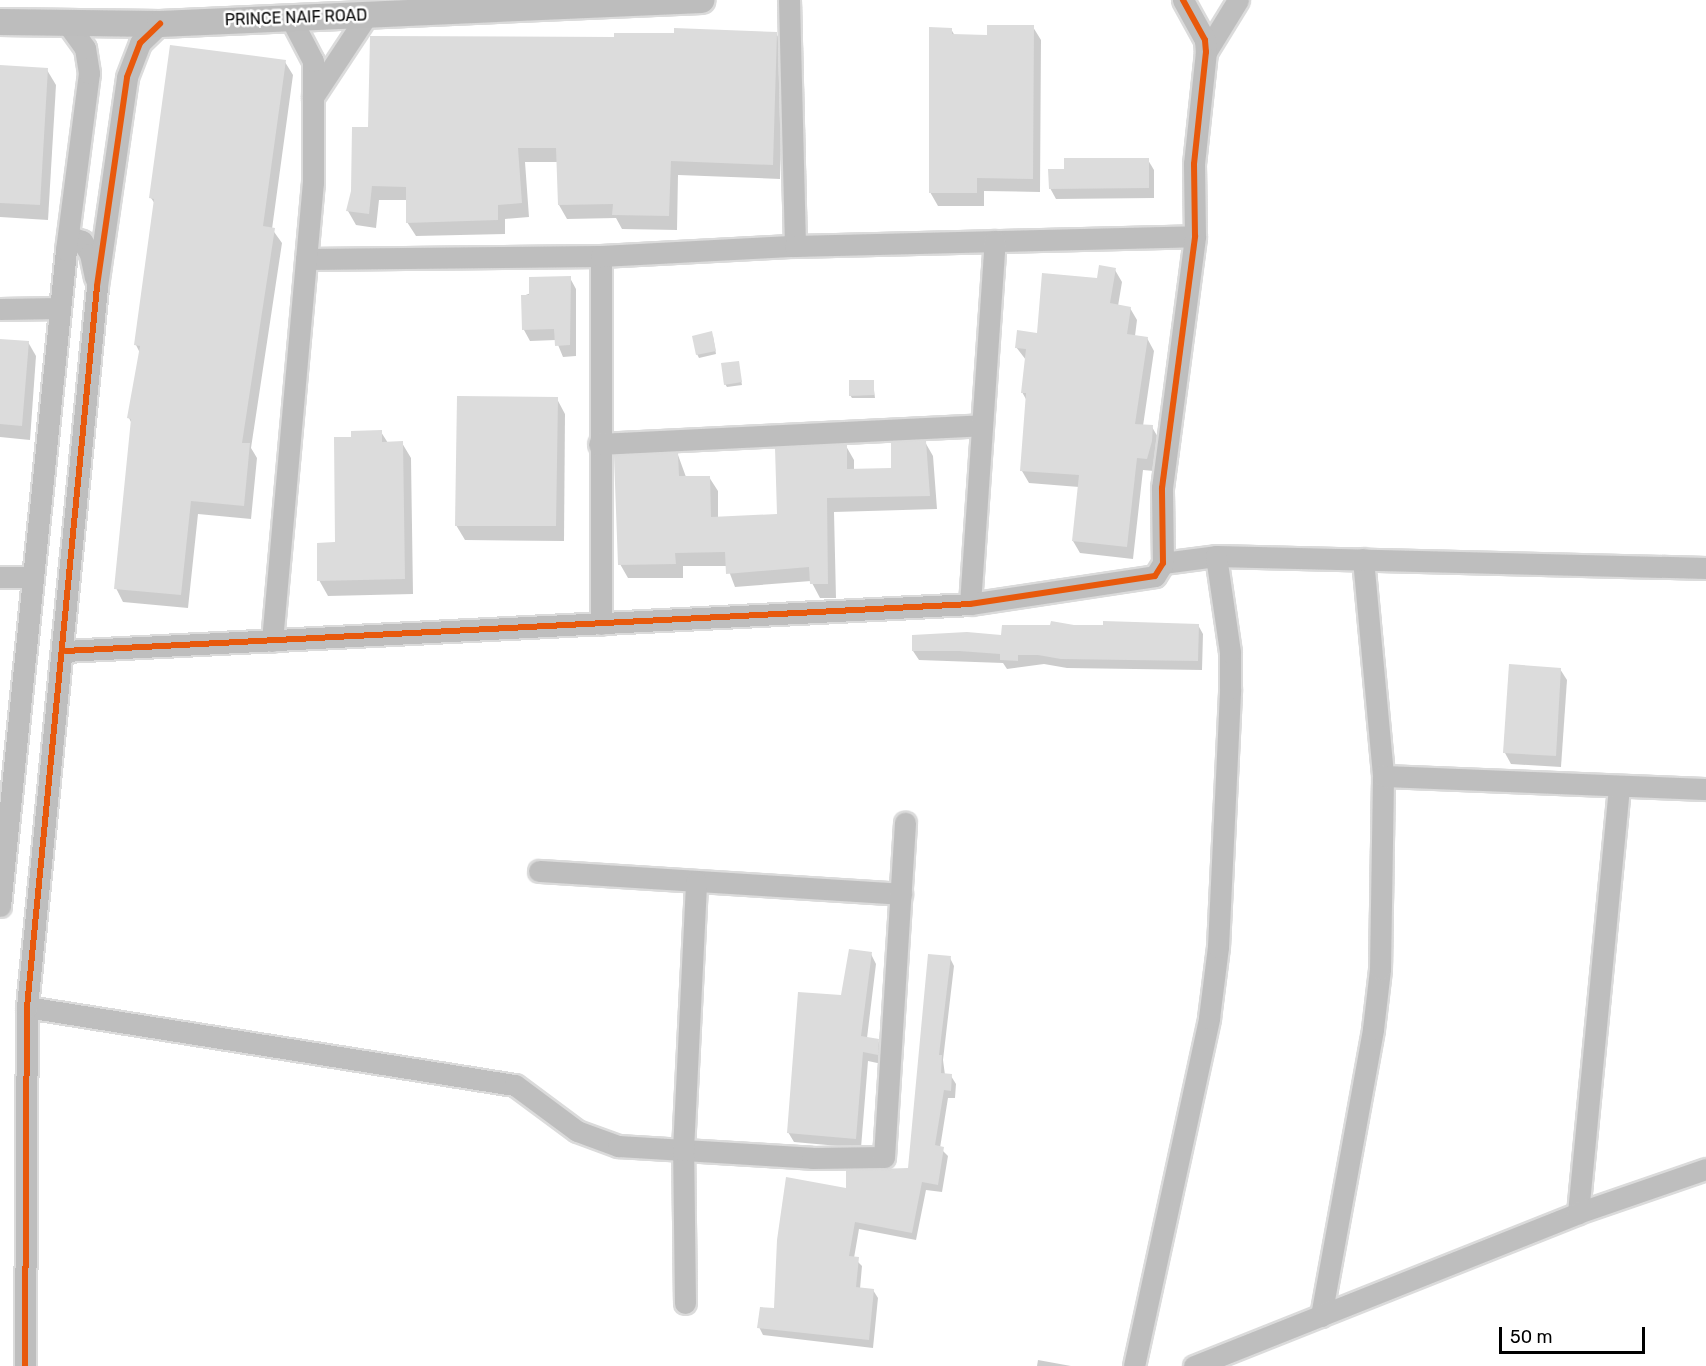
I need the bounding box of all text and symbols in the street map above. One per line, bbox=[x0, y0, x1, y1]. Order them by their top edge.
street label: PRINCE NAIF ROAD bbox=[224, 6, 368, 30]
scale bar bbox=[1502, 1315, 1648, 1353]
text: 50 m bbox=[1510, 1326, 1553, 1348]

